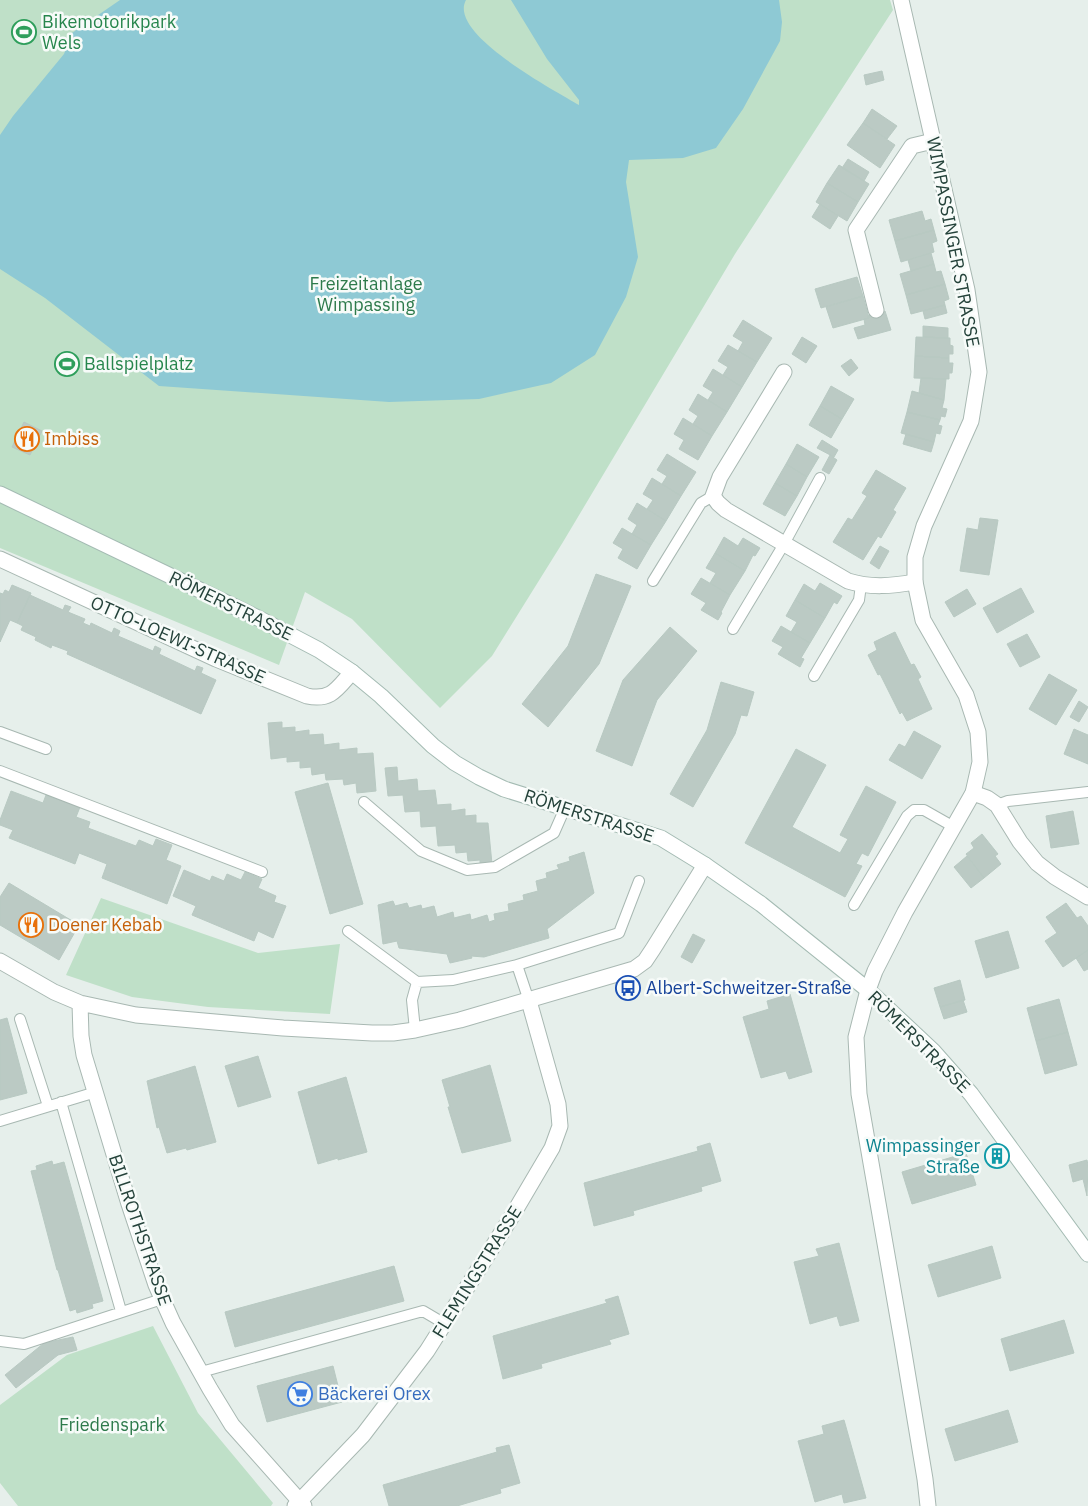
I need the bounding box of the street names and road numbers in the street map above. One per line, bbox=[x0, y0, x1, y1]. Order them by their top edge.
street label: WIMPASSINGER STRASSE bbox=[922, 135, 985, 349]
street label: RÖMERSTRASSE bbox=[165, 566, 297, 646]
street label: OTTO-LOEWI-STRASSE bbox=[87, 591, 269, 689]
street label: RÖMERSTRASSE bbox=[521, 784, 657, 847]
street label: RÖMERSTRASSE bbox=[863, 986, 975, 1098]
street label: BILLROTHSTRASSE bbox=[104, 1151, 177, 1309]
street label: FLEMINGSTRASSE bbox=[427, 1201, 526, 1342]

